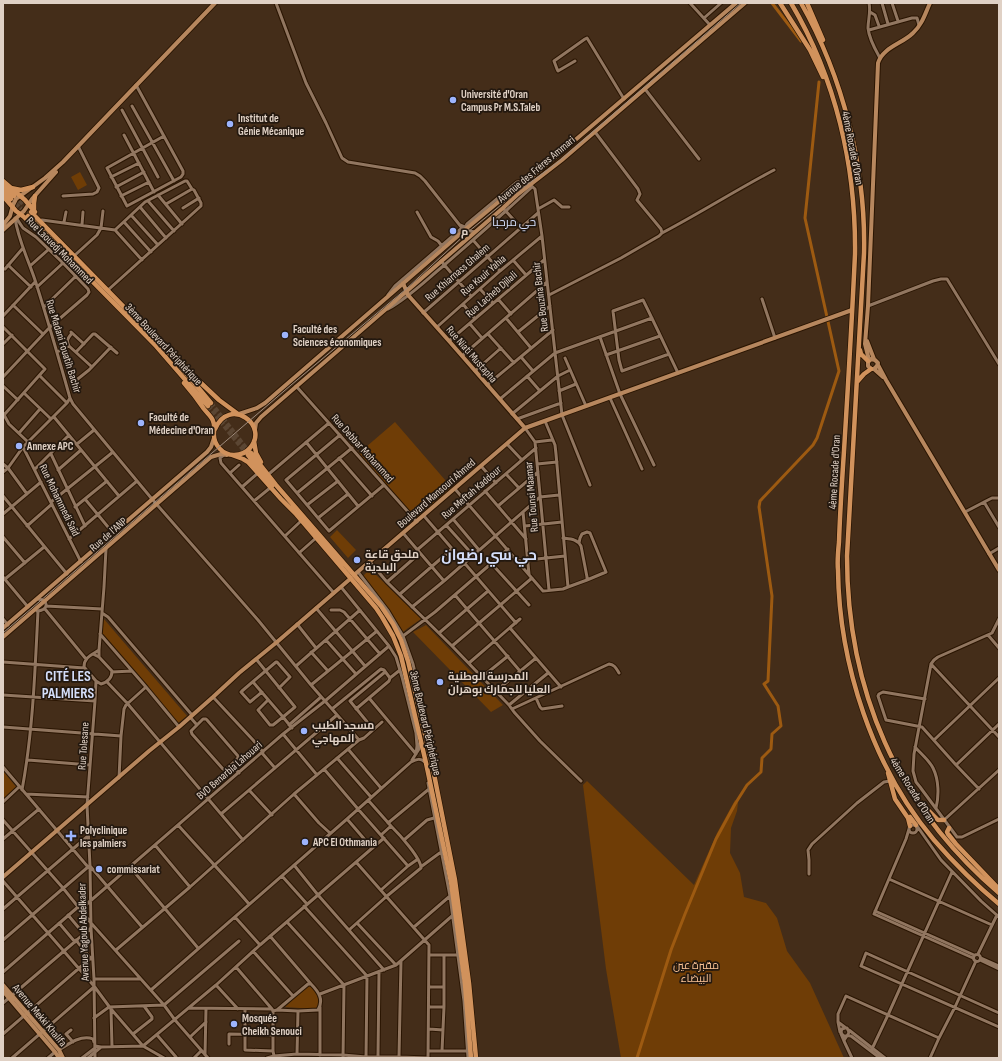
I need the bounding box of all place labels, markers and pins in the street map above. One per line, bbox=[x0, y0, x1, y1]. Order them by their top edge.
place label: Université d'Oran Campus Pr M.S.Taleb bbox=[461, 88, 540, 114]
marker: Université d'Oran Campus Pr M.S.Taleb bbox=[448, 95, 458, 105]
place label: Institut de Génie Mécanique bbox=[238, 112, 304, 138]
marker: Institut de Génie Mécanique bbox=[225, 119, 235, 129]
place label: م bbox=[461, 225, 468, 239]
marker: م bbox=[448, 226, 458, 236]
place label: Faculté des Sciences économiques bbox=[293, 323, 382, 349]
marker: Faculté des Sciences économiques bbox=[280, 330, 290, 340]
place label: Faculté de Médecine d'Oran bbox=[149, 411, 214, 437]
marker: Faculté de Médecine d'Oran bbox=[136, 418, 146, 428]
place label: Annexe APC bbox=[26, 440, 74, 453]
marker: Annexe APC bbox=[14, 441, 24, 451]
place label: ملحق قاعة البلدية bbox=[365, 548, 419, 574]
marker: ملحق قاعة البلدية bbox=[352, 555, 362, 565]
place label: المدرسة الوطنية العليا للجمارك بوهران bbox=[448, 670, 551, 697]
marker: المدرسة الوطنية العليا للجمارك بوهران bbox=[435, 677, 445, 687]
place label: مسجد الطيب المهاجي bbox=[312, 719, 374, 748]
marker: مسجد الطيب المهاجي bbox=[299, 726, 309, 736]
place label: Polyclinique les palmiers bbox=[80, 824, 127, 850]
marker: Polyclinique les palmiers bbox=[65, 830, 77, 842]
place label: APC El Othmania bbox=[312, 836, 377, 849]
marker: APC El Othmania bbox=[300, 837, 310, 847]
place label: commissariat bbox=[107, 863, 160, 876]
marker: commissariat bbox=[94, 864, 104, 874]
place label: Mosquée Cheikh Senouci bbox=[242, 1012, 302, 1038]
marker: Mosquée Cheikh Senouci bbox=[229, 1019, 239, 1029]

